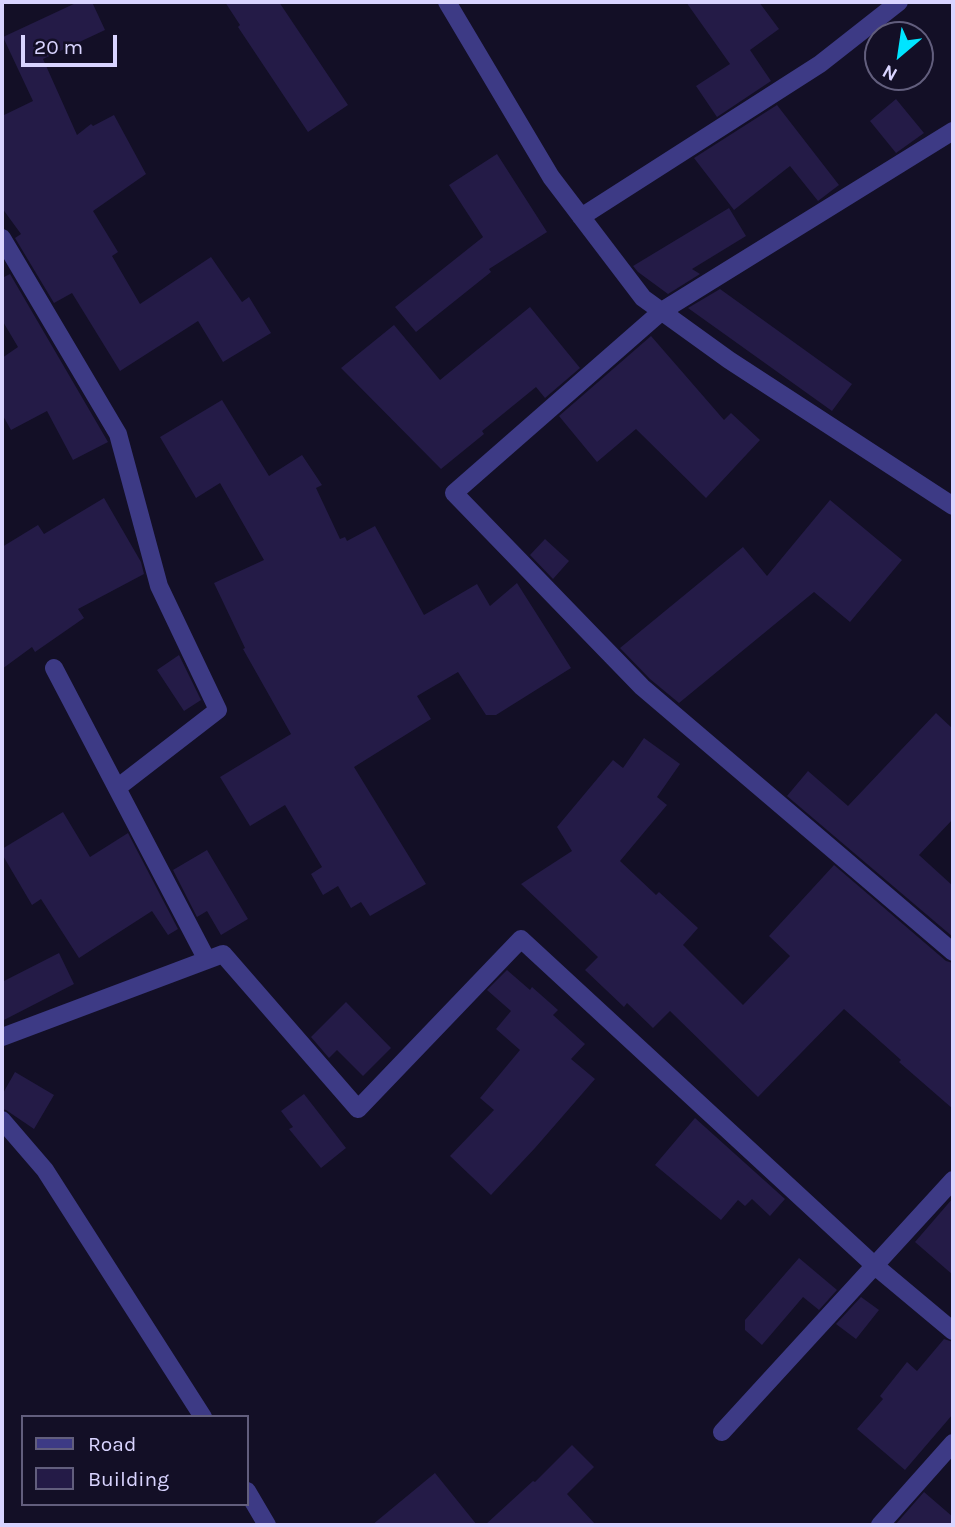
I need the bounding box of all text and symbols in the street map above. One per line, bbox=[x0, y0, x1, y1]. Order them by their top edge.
scale bar bbox=[24, 21, 121, 65]
north arrow bbox=[864, 21, 934, 91]
text: 20 m bbox=[34, 35, 83, 59]
text: N bbox=[878, 60, 901, 86]
legend bbox=[21, 1415, 248, 1506]
text: Road bbox=[88, 1432, 136, 1456]
text: Building bbox=[88, 1467, 169, 1491]

